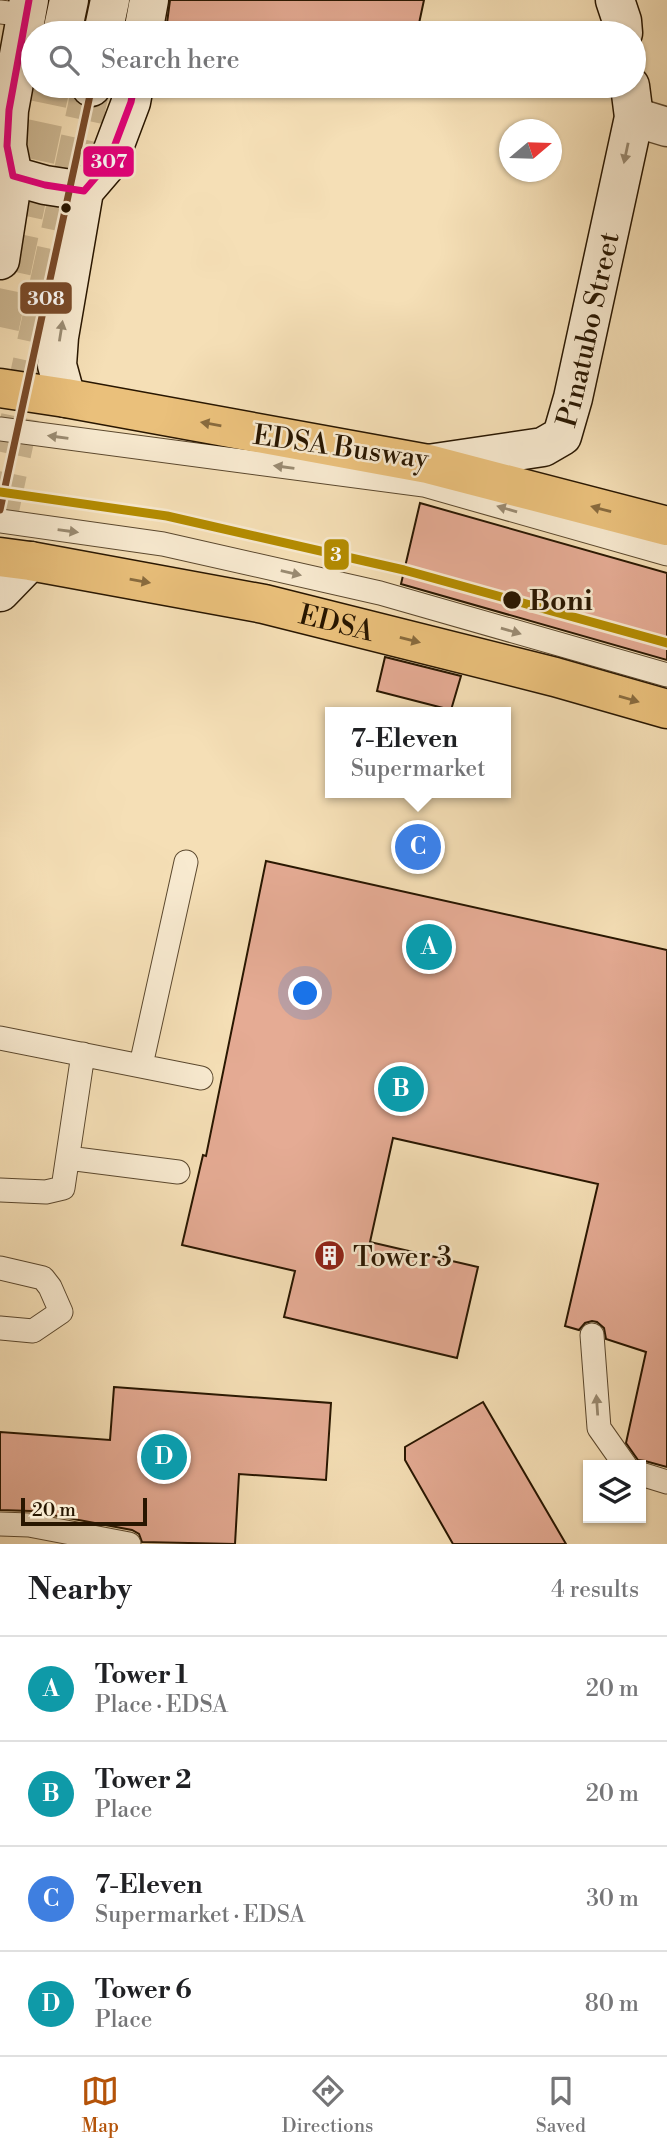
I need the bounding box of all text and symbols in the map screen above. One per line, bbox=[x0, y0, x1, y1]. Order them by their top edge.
search box bbox=[21, 21, 646, 98]
icon: search bbox=[45, 41, 83, 79]
text: Search here bbox=[101, 44, 240, 76]
north arrow bbox=[499, 119, 562, 182]
one-way arrow bbox=[620, 142, 631, 164]
line badge: 307 bbox=[82, 145, 135, 178]
text: 307 bbox=[91, 150, 127, 174]
unlabelled marker bbox=[59, 201, 73, 215]
street label: Pinatubo Street bbox=[550, 229, 628, 431]
line badge: 308 bbox=[19, 281, 73, 315]
text: 308 bbox=[27, 287, 65, 311]
one-way arrow bbox=[56, 320, 67, 342]
one-way arrow bbox=[200, 418, 222, 429]
street label: EDSA Busway bbox=[251, 418, 431, 477]
one-way arrow bbox=[47, 431, 69, 442]
one-way arrow bbox=[273, 461, 295, 472]
one-way arrow bbox=[496, 503, 518, 514]
one-way arrow bbox=[590, 503, 612, 514]
one-way arrow bbox=[57, 525, 79, 536]
line badge: 3 bbox=[323, 538, 350, 571]
text: 3 bbox=[330, 543, 342, 567]
one-way arrow bbox=[280, 568, 302, 579]
one-way arrow bbox=[129, 576, 151, 587]
place label: Boni bbox=[529, 584, 593, 619]
marker: Boni bbox=[501, 589, 523, 611]
street label: EDSA bbox=[295, 597, 378, 650]
one-way arrow bbox=[501, 626, 522, 636]
one-way arrow bbox=[399, 635, 421, 646]
one-way arrow bbox=[619, 694, 640, 704]
popup bbox=[325, 707, 511, 798]
text: 7-Eleven bbox=[351, 723, 458, 755]
text: Supermarket bbox=[351, 755, 485, 783]
pin: C bbox=[395, 821, 441, 873]
pin: A bbox=[406, 921, 452, 973]
your location bbox=[288, 976, 322, 1010]
pin: B bbox=[378, 1063, 424, 1115]
building icon: Tower 3 bbox=[313, 1239, 347, 1273]
place label: Tower 3 bbox=[353, 1240, 452, 1275]
one-way arrow bbox=[591, 1394, 602, 1416]
pin: D bbox=[141, 1431, 187, 1483]
map controls bbox=[583, 1460, 646, 1523]
button: layers bbox=[583, 1460, 646, 1523]
scale bar bbox=[21, 1495, 147, 1527]
text: 20 m bbox=[32, 1498, 76, 1522]
text: Nearby bbox=[28, 1571, 132, 1609]
text: 4 results bbox=[551, 1576, 639, 1604]
text: Tower 1 bbox=[95, 1659, 188, 1691]
text: A bbox=[43, 1675, 59, 1703]
text: 20 m bbox=[586, 1675, 639, 1703]
text: Place · EDSA bbox=[95, 1691, 228, 1719]
text: Tower 2 bbox=[95, 1764, 191, 1796]
text: B bbox=[42, 1780, 60, 1808]
text: 20 m bbox=[586, 1780, 639, 1808]
text: Place bbox=[95, 1796, 152, 1824]
text: 7-Eleven bbox=[95, 1869, 202, 1901]
text: C bbox=[43, 1885, 59, 1913]
text: 30 m bbox=[586, 1885, 639, 1913]
text: Supermarket · EDSA bbox=[95, 1901, 305, 1929]
text: Tower 6 bbox=[95, 1974, 192, 2006]
text: D bbox=[42, 1990, 60, 2018]
text: 80 m bbox=[585, 1990, 639, 2018]
text: Place bbox=[95, 2006, 152, 2034]
tab: Map bbox=[81, 2072, 119, 2138]
tab: Directions bbox=[282, 2072, 373, 2138]
tab: Saved bbox=[536, 2072, 586, 2138]

